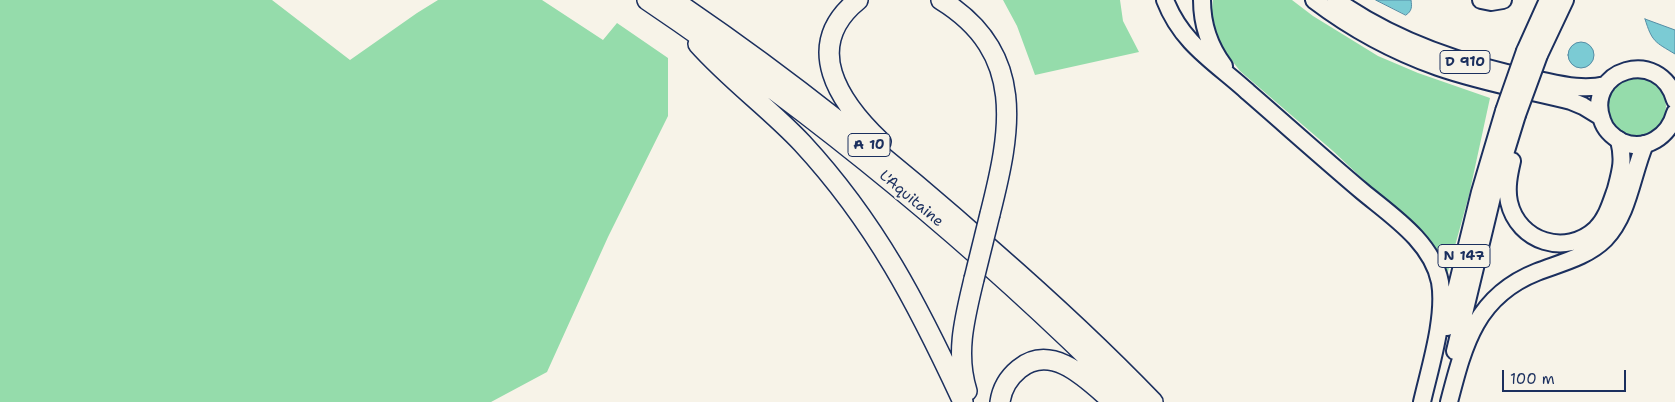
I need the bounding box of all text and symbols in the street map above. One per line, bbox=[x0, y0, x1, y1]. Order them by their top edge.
road number: D 910 bbox=[1440, 51, 1490, 74]
road number: A 10 bbox=[848, 134, 890, 156]
street label: L'Aquitaine bbox=[875, 167, 947, 231]
road number: N 147 bbox=[1438, 245, 1490, 268]
scale bar bbox=[1505, 360, 1629, 392]
text: 100 m bbox=[1510, 369, 1555, 389]

